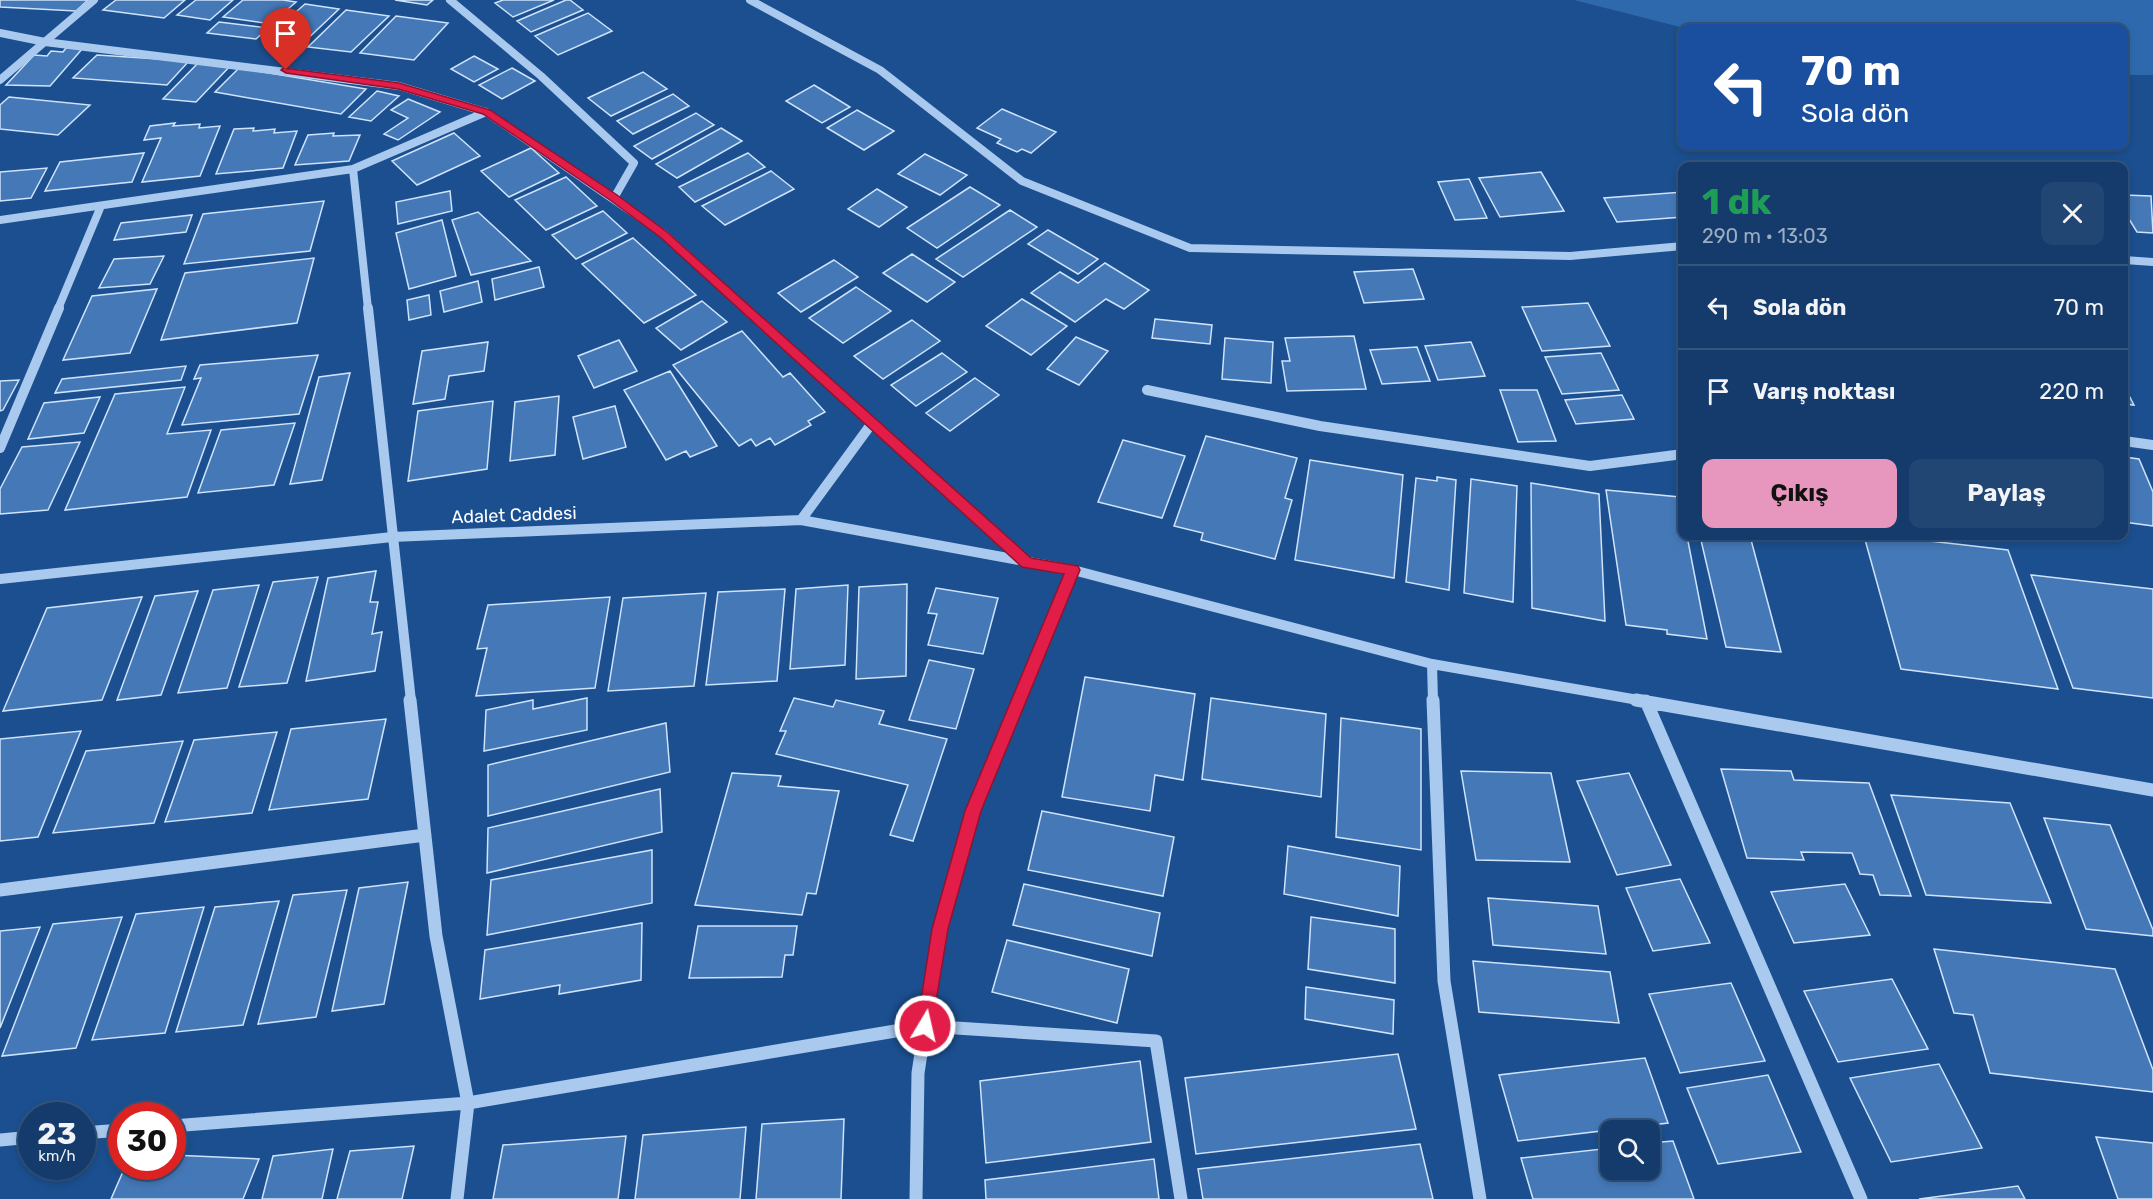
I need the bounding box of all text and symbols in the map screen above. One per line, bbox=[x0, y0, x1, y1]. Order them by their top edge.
pin bbox=[260, 8, 311, 70]
icon: arrive bbox=[269, 17, 302, 50]
text: 70 m bbox=[1801, 46, 1901, 96]
icon: left bbox=[1702, 48, 1780, 126]
text: Sola dön bbox=[1801, 97, 1909, 129]
text: 1 dk bbox=[1702, 180, 1771, 223]
button: close bbox=[2041, 182, 2104, 245]
text: 290 m · 13:03 bbox=[1702, 224, 1828, 248]
icon: left bbox=[1702, 291, 1735, 324]
text: Sola dön bbox=[1753, 294, 1846, 321]
text: 70 m bbox=[2054, 294, 2104, 321]
icon: arrive bbox=[1702, 375, 1735, 408]
text: Varış noktası bbox=[1753, 378, 1895, 405]
text: 220 m bbox=[2039, 378, 2104, 405]
button: Çıkış bbox=[1702, 459, 1897, 528]
button: Paylaş bbox=[1909, 459, 2104, 528]
street label: Adalet Caddesi bbox=[451, 502, 577, 528]
position arrow bbox=[893, 994, 957, 1058]
speed limit sign: 30 bbox=[108, 1102, 186, 1180]
text: 23 bbox=[37, 1116, 77, 1152]
map controls bbox=[1600, 1120, 1660, 1180]
button: search bbox=[1600, 1120, 1660, 1180]
text: km/h bbox=[38, 1147, 76, 1165]

